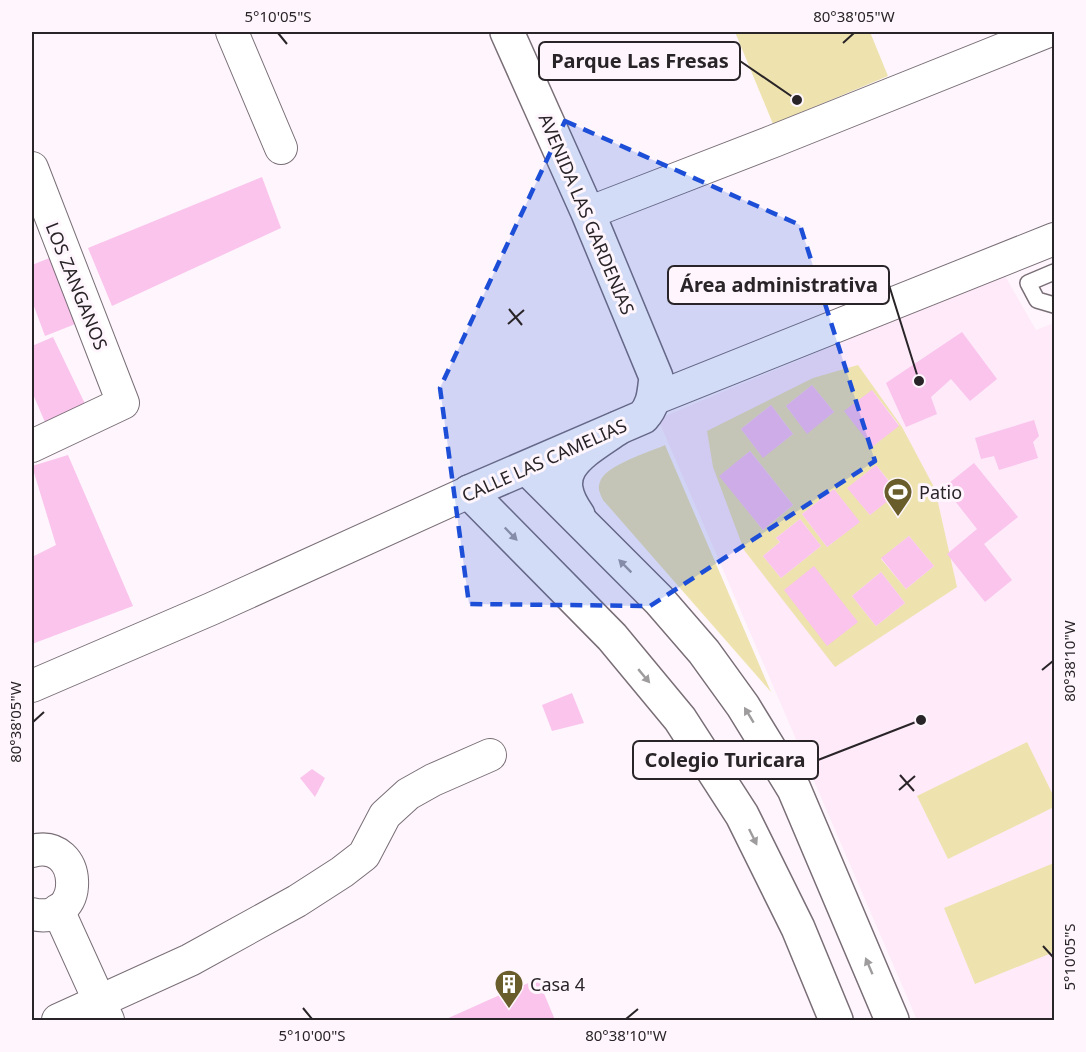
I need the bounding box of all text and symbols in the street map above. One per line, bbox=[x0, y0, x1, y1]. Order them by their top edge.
text: 5°10'05"S bbox=[244, 6, 312, 26]
text: 80°38'05"W bbox=[813, 6, 895, 26]
callout: Parque Las Fresas bbox=[539, 42, 740, 80]
text: Parque Las Fresas bbox=[551, 47, 729, 74]
street label: AVENIDA LAS GARDENIAS bbox=[534, 110, 640, 318]
street label: LOS ZANGANOS bbox=[41, 219, 114, 353]
callout: Área administrativa bbox=[668, 266, 889, 304]
text: Área administrativa bbox=[680, 271, 878, 298]
street label: CALLE LAS CAMELIAS bbox=[458, 413, 630, 507]
sports icon: Patio bbox=[882, 476, 914, 518]
place label: Patio bbox=[919, 480, 962, 504]
one-way arrow bbox=[504, 526, 518, 541]
one-way arrow bbox=[618, 559, 632, 573]
text: 80°38'10"W bbox=[1059, 620, 1079, 702]
one-way arrow bbox=[637, 668, 650, 683]
text: 80°38'05"W bbox=[5, 681, 25, 763]
one-way arrow bbox=[744, 707, 755, 724]
callout: Colegio Turicara bbox=[633, 741, 818, 779]
text: Colegio Turicara bbox=[645, 746, 805, 773]
one-way arrow bbox=[748, 829, 758, 846]
text: 5°10'05"S bbox=[1059, 923, 1079, 991]
one-way arrow bbox=[865, 958, 874, 975]
building icon: Casa 4 bbox=[493, 968, 525, 1010]
place label: Casa 4 bbox=[530, 972, 585, 996]
text: 5°10'00"S bbox=[278, 1025, 346, 1045]
text: 80°38'10"W bbox=[585, 1025, 667, 1045]

